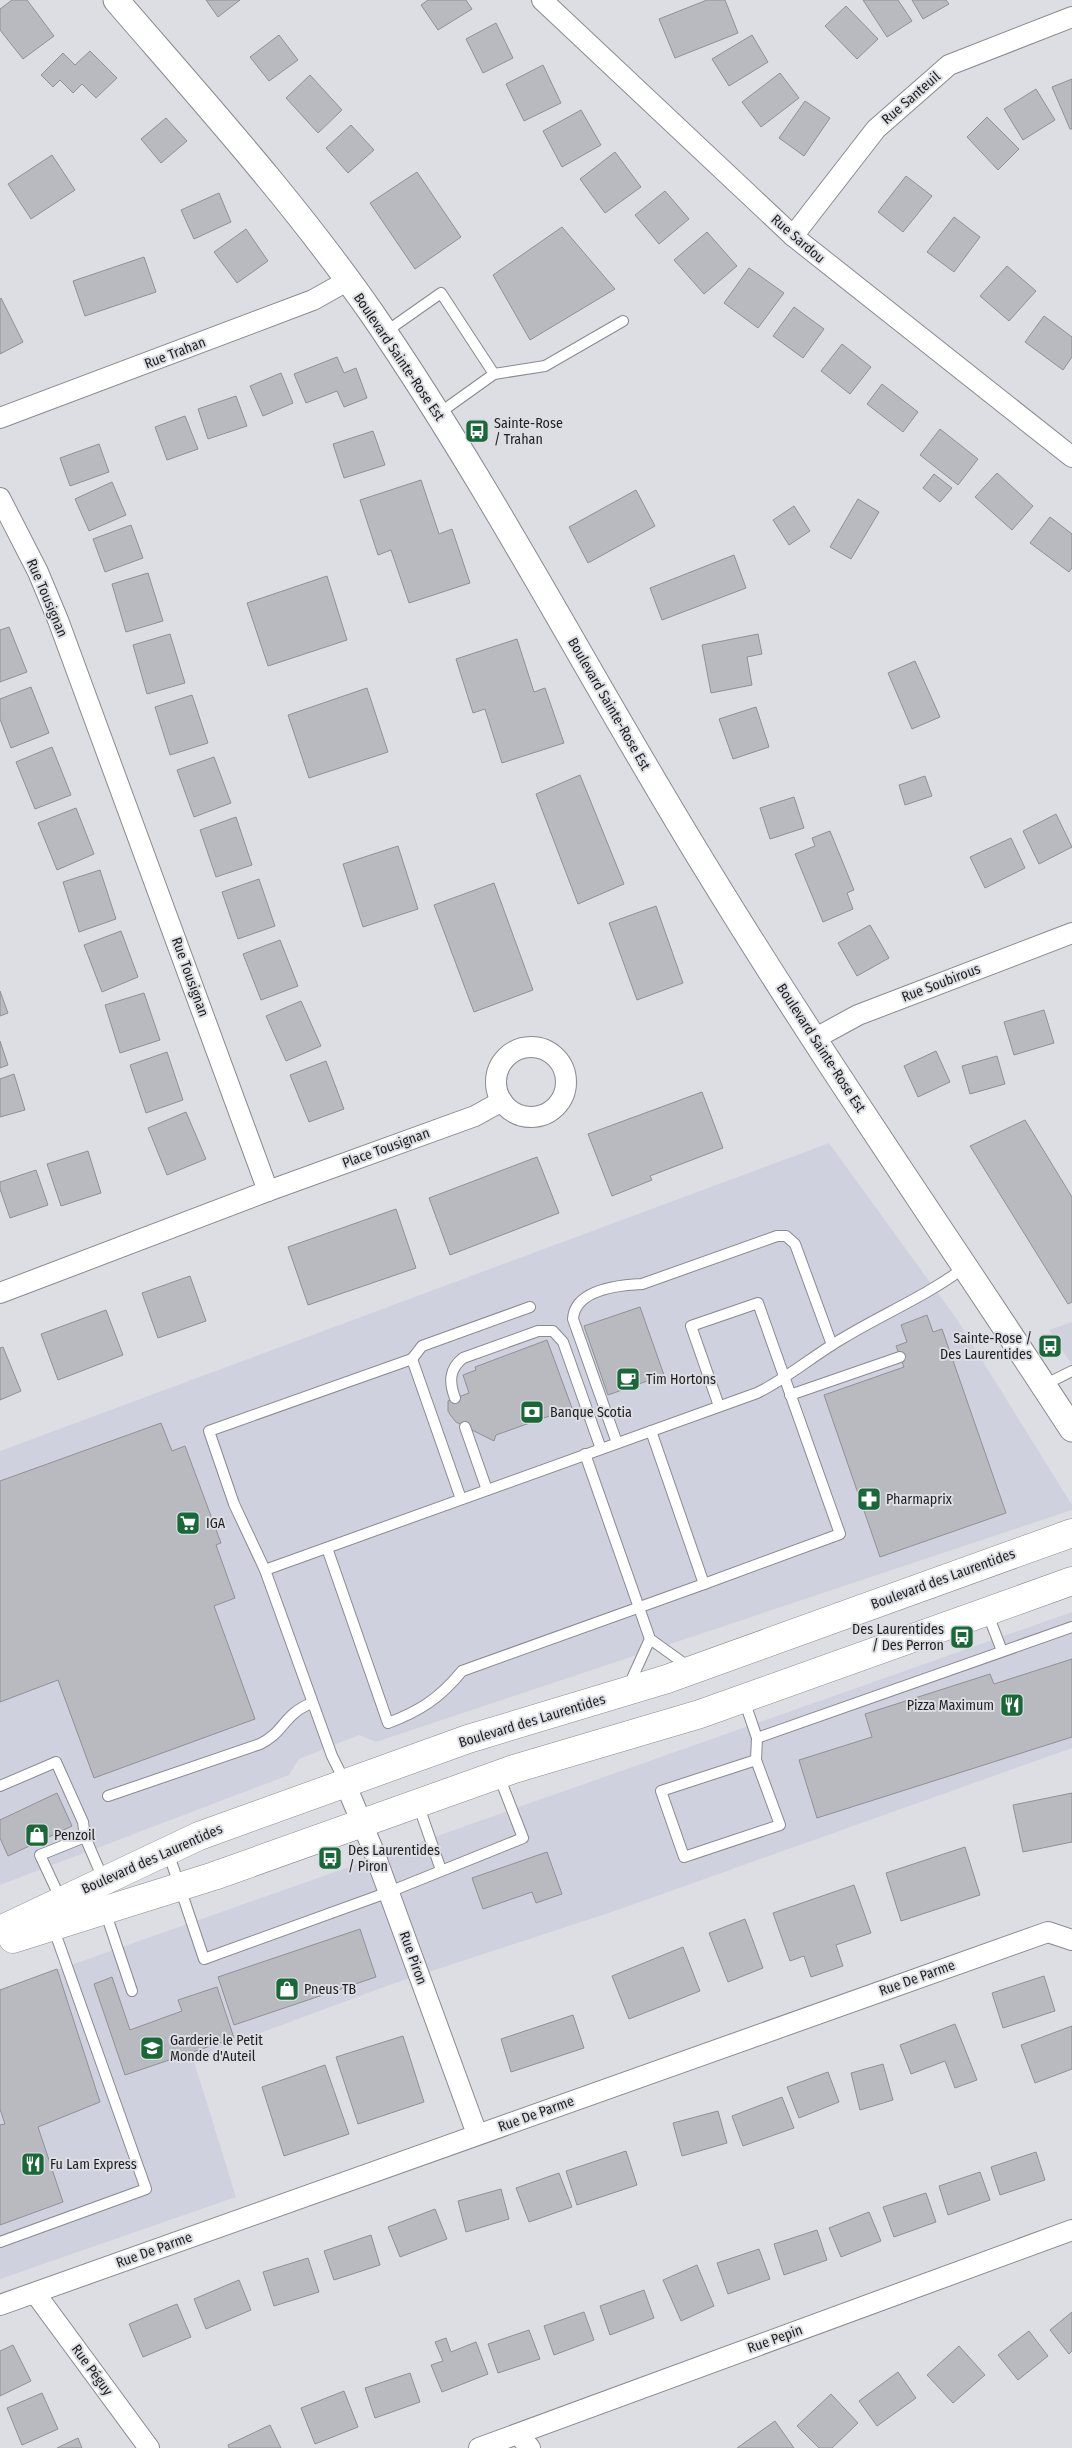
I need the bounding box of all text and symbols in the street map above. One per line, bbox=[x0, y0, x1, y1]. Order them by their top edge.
street label: Rue Santeuil bbox=[878, 68, 944, 128]
street label: Rue Sardou bbox=[768, 211, 828, 267]
street label: Boulevard Sainte-Rose Est bbox=[350, 290, 448, 424]
street label: Rue Trahan bbox=[142, 334, 208, 372]
place label: Sainte-Rose / Trahan bbox=[494, 415, 563, 448]
bus stop icon: Sainte-Rose / Trahan bbox=[464, 418, 490, 444]
street label: Rue Tousignan bbox=[23, 556, 71, 640]
street label: Boulevard Sainte-Rose Est bbox=[564, 635, 654, 774]
street label: Rue Tousignan bbox=[168, 935, 212, 1019]
street label: Rue Soubirous bbox=[899, 960, 983, 1006]
street label: Boulevard Sainte-Rose Est bbox=[773, 980, 869, 1116]
street label: Place Tousignan bbox=[340, 1124, 432, 1172]
place label: Sainte-Rose / Des Laurentides bbox=[940, 1330, 1032, 1363]
bus stop icon: Sainte-Rose / Des Laurentides bbox=[1037, 1333, 1063, 1359]
cafe icon: Tim Hortons bbox=[615, 1366, 641, 1392]
place label: Tim Hortons bbox=[646, 1371, 716, 1388]
bank icon: Banque Scotia bbox=[519, 1399, 545, 1425]
place label: Banque Scotia bbox=[550, 1404, 632, 1421]
pharmacy icon: Pharmaprix bbox=[856, 1486, 882, 1512]
place label: Pharmaprix bbox=[886, 1491, 953, 1508]
supermarket icon: IGA bbox=[175, 1510, 201, 1536]
place label: IGA bbox=[206, 1515, 226, 1532]
street label: Boulevard des Laurentides bbox=[869, 1545, 1017, 1613]
place label: Des Laurentides / Des Perron bbox=[852, 1621, 944, 1654]
bus stop icon: Des Laurentides / Des Perron bbox=[949, 1624, 975, 1650]
street label: Boulevard des Laurentides bbox=[457, 1691, 607, 1751]
restaurant icon: Pizza Maximum bbox=[999, 1692, 1025, 1718]
place label: Pizza Maximum bbox=[907, 1697, 994, 1714]
street label: Boulevard des Laurentides bbox=[79, 1820, 225, 1898]
shop icon: Penzoil bbox=[24, 1822, 50, 1848]
place label: Penzoil bbox=[54, 1827, 96, 1844]
place label: Des Laurentides / Piron bbox=[348, 1842, 440, 1875]
bus stop icon: Des Laurentides / Piron bbox=[317, 1845, 343, 1871]
street label: Rue Piron bbox=[396, 1929, 430, 1987]
street label: Rue De Parme bbox=[877, 1956, 957, 2000]
shop icon: Pneus TB bbox=[274, 1976, 300, 2002]
place label: Pneus TB bbox=[304, 1981, 356, 1998]
place label: Garderie le Petit Monde d'Auteil bbox=[170, 2032, 263, 2065]
school or university icon: Garderie le Petit Monde d'Auteil bbox=[139, 2035, 165, 2061]
street label: Rue De Parme bbox=[496, 2092, 576, 2136]
restaurant icon: Fu Lam Express bbox=[20, 2151, 46, 2177]
place label: Fu Lam Express bbox=[50, 2156, 137, 2173]
street label: Rue De Parme bbox=[114, 2228, 194, 2272]
street label: Rue Pepin bbox=[745, 2321, 805, 2357]
street label: Rue Péguy bbox=[68, 2341, 117, 2399]

